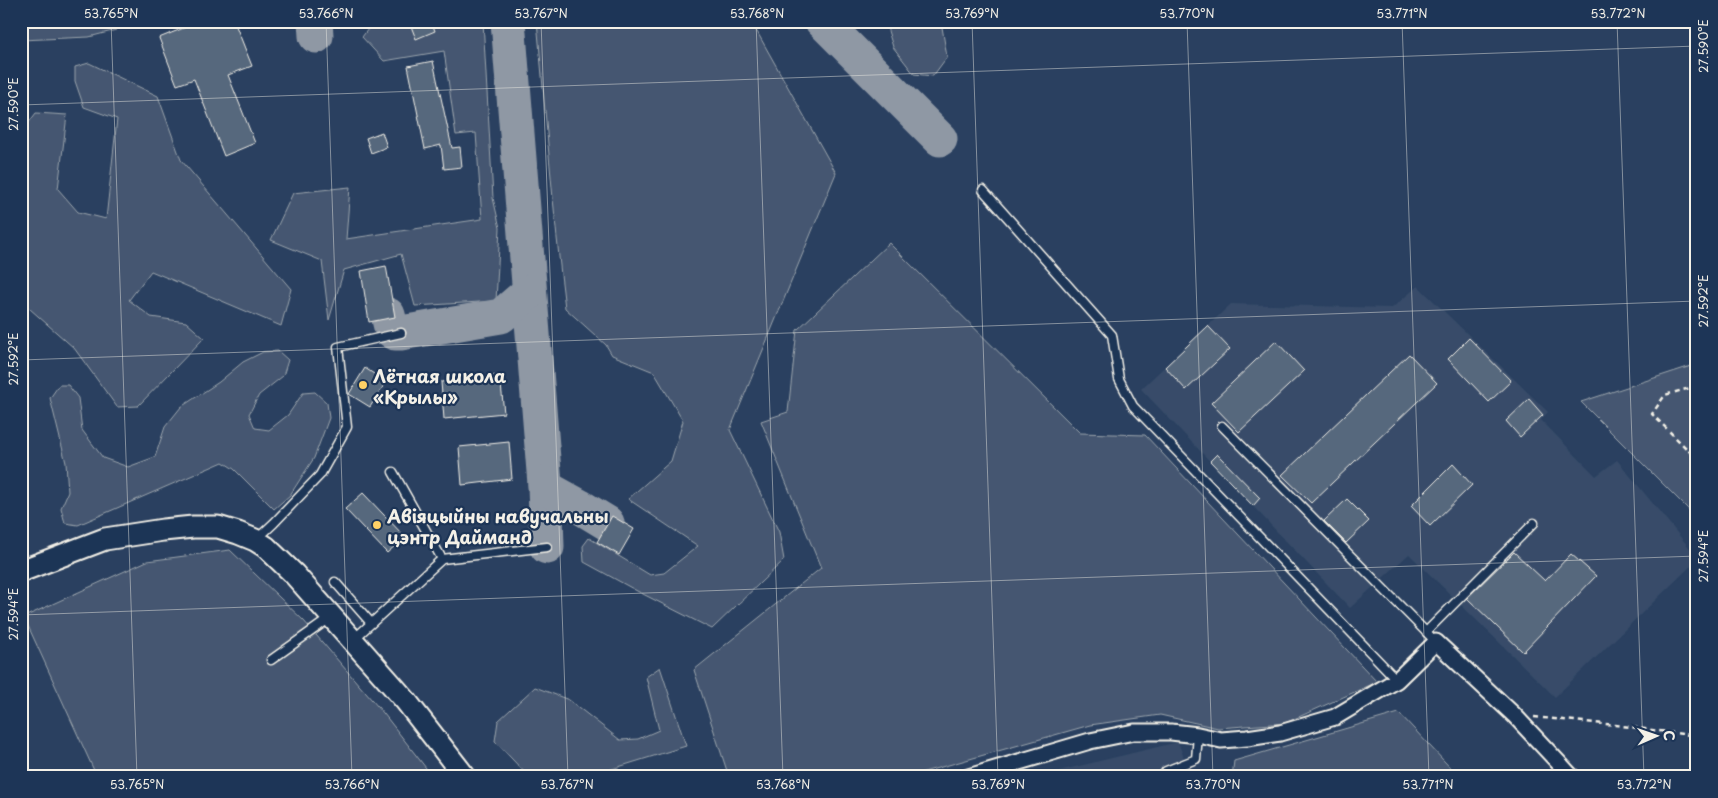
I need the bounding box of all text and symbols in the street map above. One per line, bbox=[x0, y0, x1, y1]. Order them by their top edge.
text: 53.765°N bbox=[84, 4, 138, 22]
text: 53.766°N bbox=[298, 4, 354, 22]
text: 53.767°N bbox=[514, 4, 568, 22]
text: 53.768°N bbox=[730, 4, 784, 22]
text: 53.769°N bbox=[945, 4, 999, 22]
text: 53.770°N bbox=[1159, 4, 1215, 22]
text: 53.771°N bbox=[1376, 4, 1428, 22]
text: 53.772°N bbox=[1590, 4, 1646, 22]
text: 27.590°E bbox=[1694, 19, 1712, 73]
text: 27.590°E bbox=[4, 77, 22, 131]
text: 27.592°E bbox=[1694, 274, 1712, 328]
text: 27.592°E bbox=[4, 332, 22, 386]
place label: Лётная школа «Крылы» bbox=[373, 362, 506, 410]
marker: Лётная школа «Крылы» bbox=[357, 379, 369, 391]
place label: Авіяцыйны навучальны цэнтр Дайманд bbox=[386, 502, 609, 550]
marker: Авіяцыйны навучальны цэнтр Дайманд bbox=[371, 519, 383, 531]
text: 27.594°E bbox=[1694, 530, 1712, 582]
text: 27.594°E bbox=[4, 588, 22, 640]
north arrow bbox=[1630, 710, 1680, 760]
text: С bbox=[1659, 730, 1680, 741]
text: 53.765°N bbox=[110, 775, 164, 793]
text: 53.766°N bbox=[324, 775, 380, 793]
text: 53.767°N bbox=[540, 775, 594, 793]
text: 53.768°N bbox=[756, 775, 810, 793]
text: 53.769°N bbox=[971, 775, 1025, 793]
text: 53.770°N bbox=[1185, 775, 1241, 793]
text: 53.771°N bbox=[1402, 775, 1454, 793]
text: 53.772°N bbox=[1616, 775, 1672, 793]

